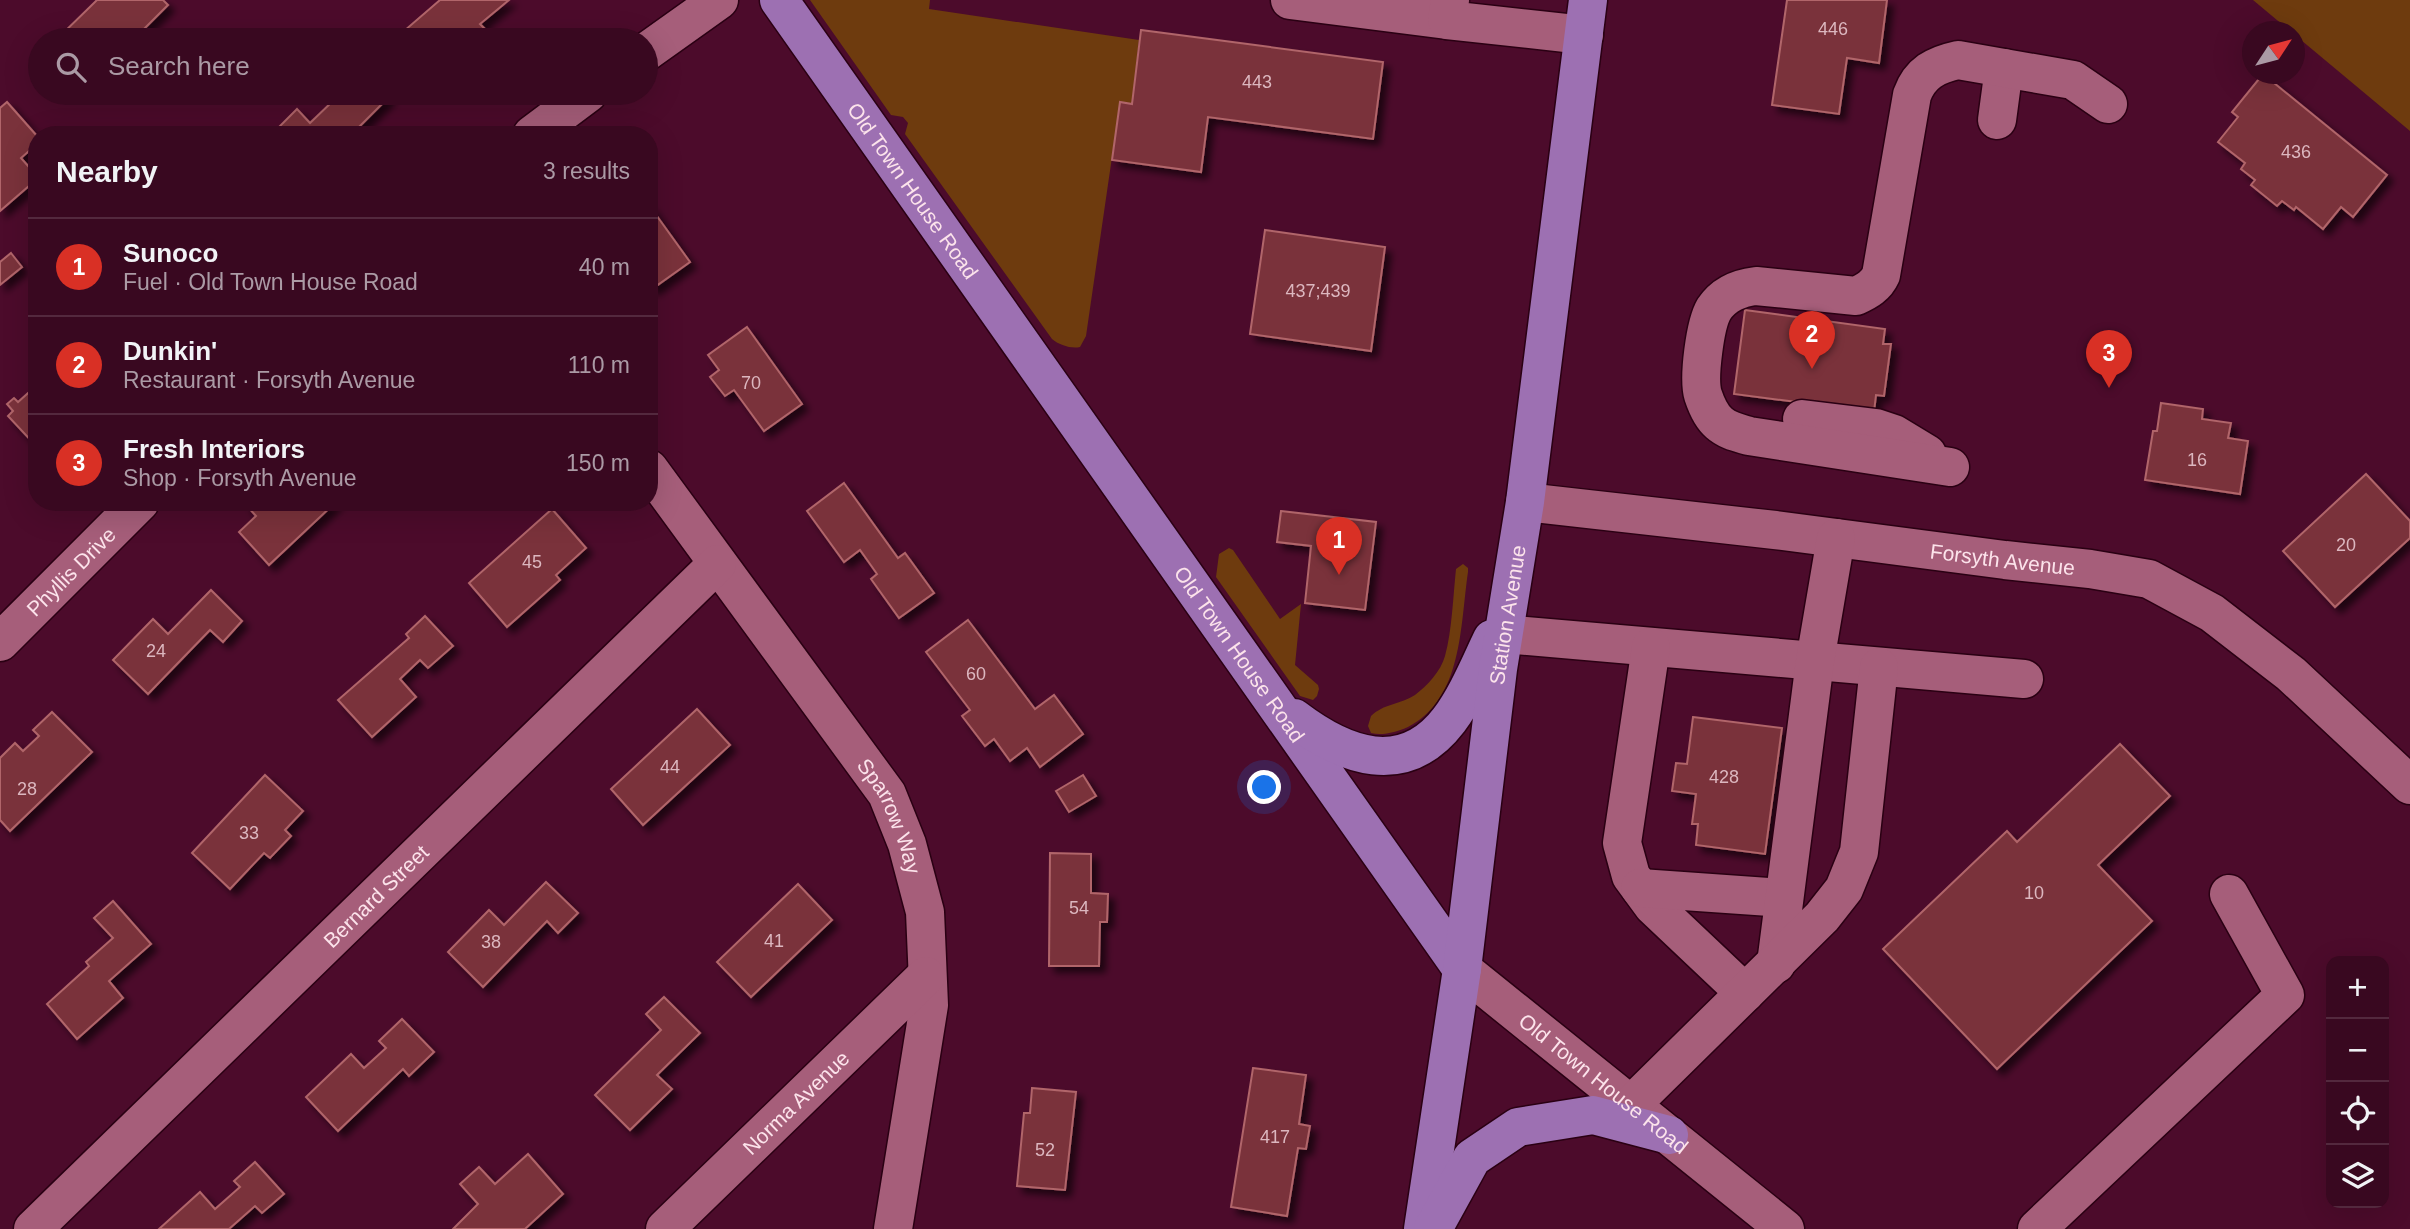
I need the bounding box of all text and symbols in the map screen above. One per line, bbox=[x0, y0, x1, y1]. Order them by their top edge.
house number: 446 bbox=[1818, 19, 1848, 39]
north arrow bbox=[2242, 21, 2305, 84]
search box bbox=[28, 28, 658, 105]
icon: search bbox=[52, 48, 90, 86]
text: Search here bbox=[108, 51, 250, 81]
house number: 443 bbox=[1242, 72, 1272, 92]
street label: Old Town House Road bbox=[843, 98, 983, 283]
house number: 436 bbox=[2281, 142, 2311, 162]
text: Nearby bbox=[56, 155, 158, 188]
text: 3 results bbox=[543, 158, 630, 184]
text: Sunoco bbox=[123, 238, 218, 268]
text: 1 bbox=[73, 254, 85, 280]
text: 40 m bbox=[579, 254, 630, 280]
text: Fuel · Old Town House Road bbox=[123, 269, 418, 295]
house number: 437;439 bbox=[1285, 281, 1351, 301]
pin: 2 bbox=[1789, 311, 1835, 369]
pin: 3 bbox=[2086, 330, 2132, 388]
text: Dunkin' bbox=[123, 336, 217, 366]
text: 2 bbox=[73, 352, 85, 378]
text: 110 m bbox=[568, 352, 630, 378]
text: Restaurant · Forsyth Avenue bbox=[123, 367, 415, 393]
house number: 70 bbox=[741, 373, 761, 393]
text: Fresh Interiors bbox=[123, 434, 305, 464]
text: 3 bbox=[73, 450, 85, 476]
text: 150 m bbox=[566, 450, 630, 476]
house number: 16 bbox=[2187, 450, 2207, 470]
text: Shop · Forsyth Avenue bbox=[123, 465, 357, 491]
pin: 1 bbox=[1316, 517, 1362, 575]
street label: Phyllis Drive bbox=[22, 522, 120, 620]
house number: 20 bbox=[2336, 535, 2356, 555]
street label: Forsyth Avenue bbox=[1929, 539, 2076, 579]
street label: Station Avenue bbox=[1485, 543, 1529, 686]
house number: 45 bbox=[522, 552, 542, 572]
street label: Old Town House Road bbox=[1170, 561, 1310, 746]
house number: 24 bbox=[146, 641, 166, 661]
house number: 60 bbox=[966, 664, 986, 684]
street label: Sparrow Way bbox=[853, 754, 926, 876]
house number: 44 bbox=[660, 757, 680, 777]
house number: 428 bbox=[1709, 767, 1739, 787]
your location bbox=[1247, 770, 1281, 804]
house number: 28 bbox=[17, 779, 37, 799]
house number: 33 bbox=[239, 823, 259, 843]
street label: Bernard Street bbox=[319, 840, 433, 952]
house number: 10 bbox=[2024, 883, 2044, 903]
house number: 54 bbox=[1069, 898, 1089, 918]
house number: 41 bbox=[764, 931, 784, 951]
house number: 38 bbox=[481, 932, 501, 952]
map controls bbox=[2326, 956, 2389, 1208]
button: + bbox=[2326, 956, 2389, 1019]
street label: Old Town House Road bbox=[1515, 1008, 1693, 1158]
button: − bbox=[2326, 1019, 2389, 1082]
street label: Norma Avenue bbox=[738, 1046, 853, 1159]
button: locate bbox=[2326, 1082, 2389, 1145]
house number: 417 bbox=[1260, 1127, 1290, 1147]
house number: 52 bbox=[1035, 1140, 1055, 1160]
button: layers bbox=[2326, 1145, 2389, 1208]

